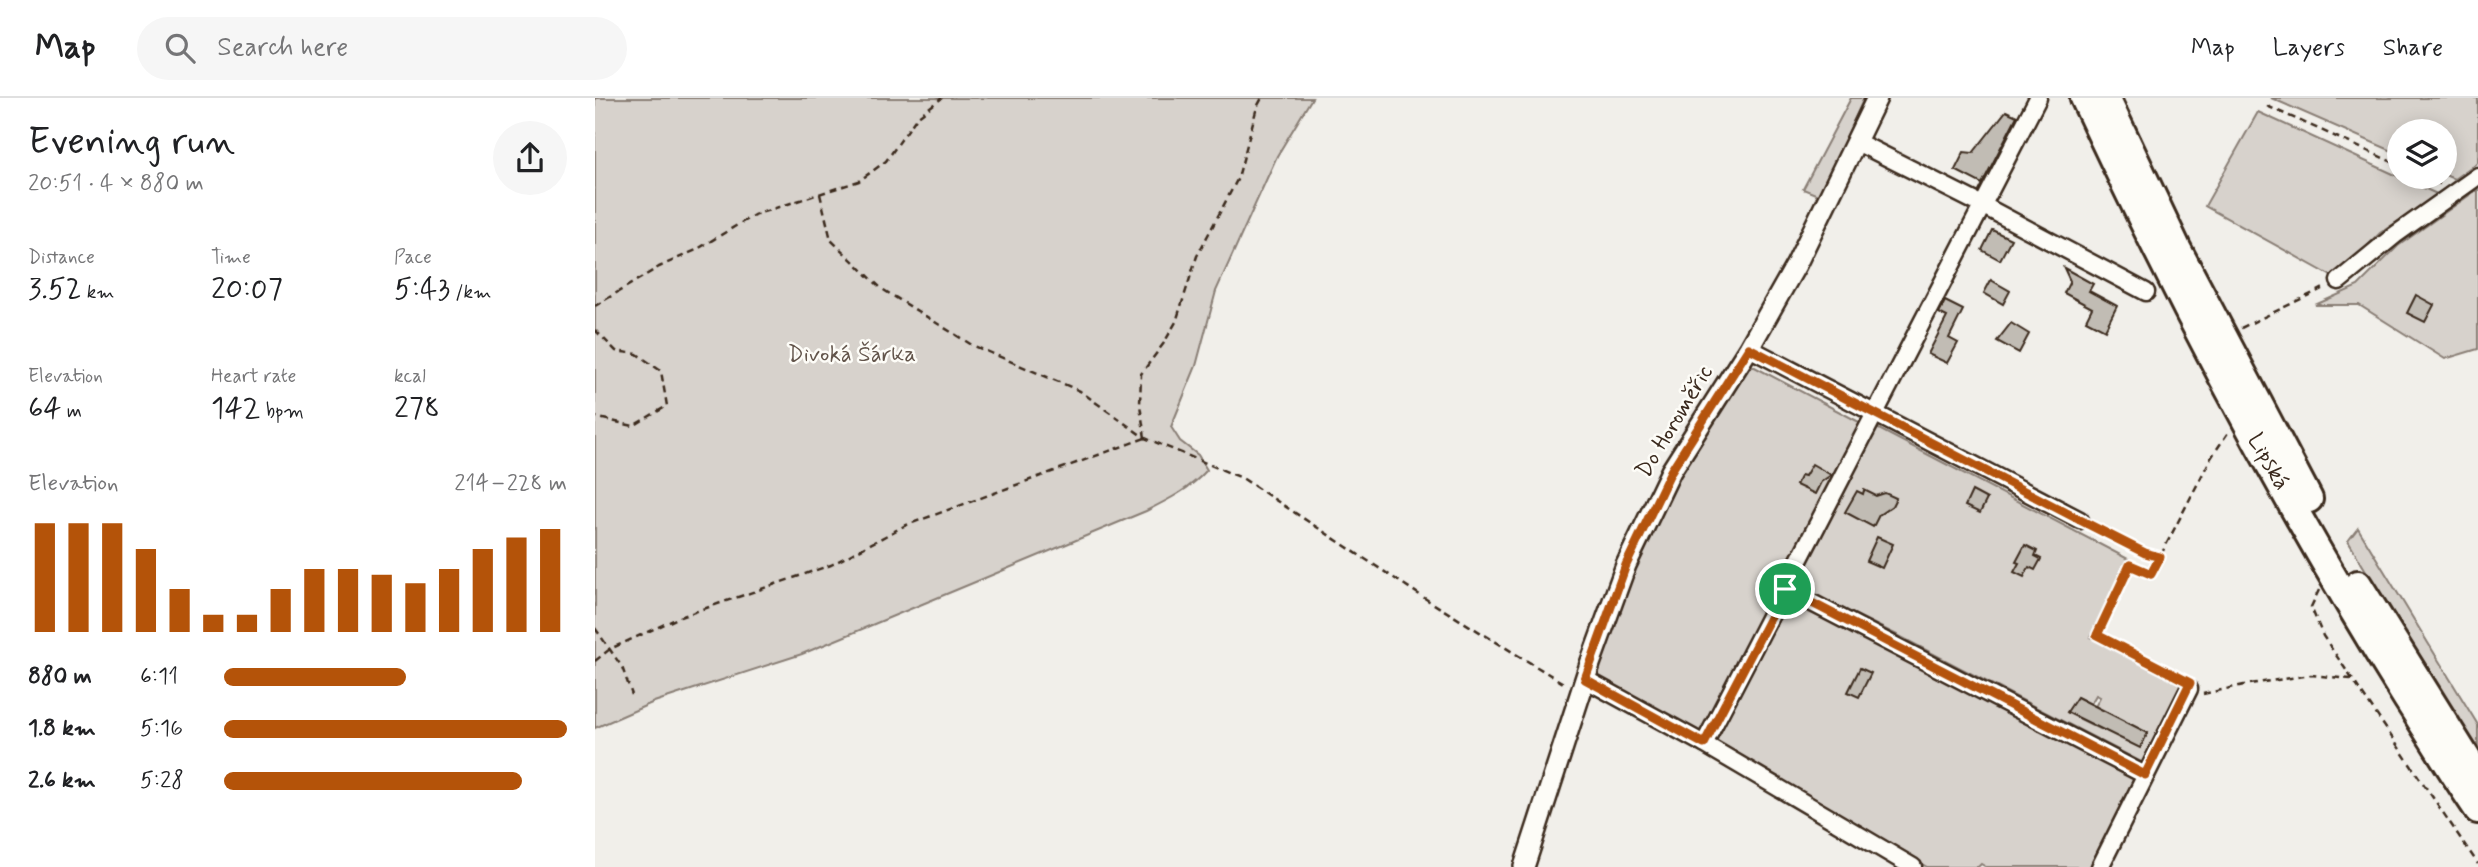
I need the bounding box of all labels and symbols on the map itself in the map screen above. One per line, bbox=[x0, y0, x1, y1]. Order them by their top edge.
park label: Divoká Šárka bbox=[788, 340, 916, 370]
street label: Do Horoměřic bbox=[1630, 360, 1720, 484]
street label: Lipská bbox=[2240, 428, 2296, 496]
pin bbox=[1755, 559, 1815, 619]

